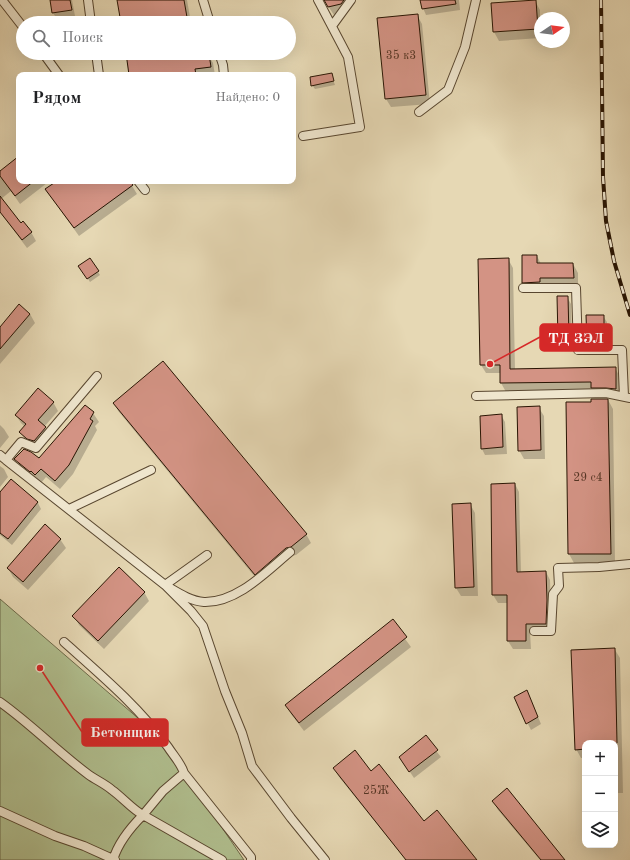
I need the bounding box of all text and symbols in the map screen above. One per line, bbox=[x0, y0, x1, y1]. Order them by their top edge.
north arrow bbox=[534, 12, 570, 48]
search box bbox=[16, 16, 296, 60]
icon: search bbox=[30, 27, 52, 49]
text: Поиск bbox=[62, 31, 103, 46]
house number: 35 к3 bbox=[386, 49, 416, 62]
text: Рядом bbox=[32, 90, 81, 107]
text: Найдено: 0 bbox=[216, 91, 280, 104]
callout: ТД ЗЭЛ bbox=[540, 324, 612, 351]
text: ТД ЗЭЛ bbox=[548, 332, 604, 347]
house number: 29 с4 bbox=[573, 472, 603, 484]
callout: Бетонщик bbox=[82, 719, 168, 746]
text: Бетонщик bbox=[90, 726, 160, 741]
map controls bbox=[582, 740, 618, 848]
button: + bbox=[582, 740, 618, 776]
button: − bbox=[582, 776, 618, 812]
house number: 25Ж bbox=[363, 784, 389, 797]
button: layers bbox=[582, 812, 618, 848]

